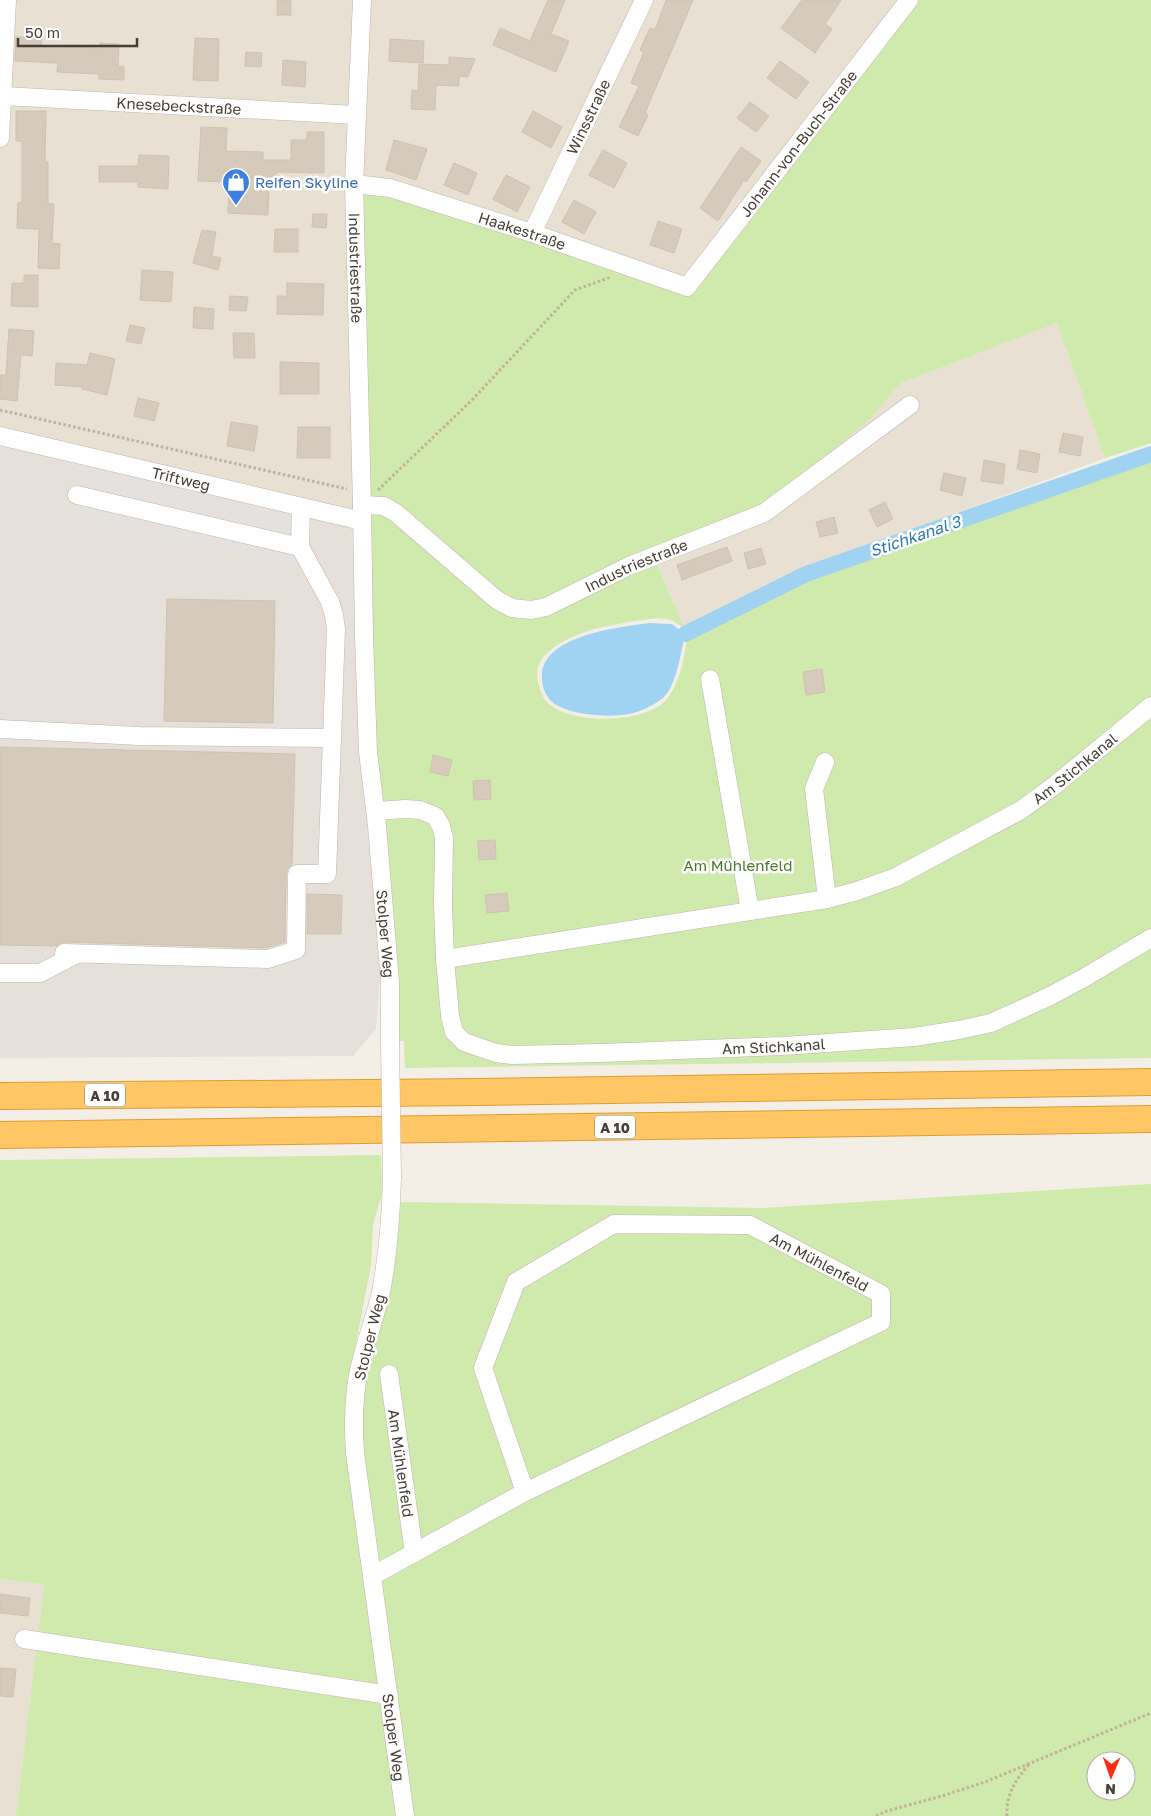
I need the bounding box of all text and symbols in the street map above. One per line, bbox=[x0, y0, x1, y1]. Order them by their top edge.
scale bar bbox=[18, 15, 136, 47]
text: 50 m bbox=[25, 23, 60, 41]
street label: Johann-von-Buch-Straße bbox=[736, 66, 861, 220]
street label: Winsstraße bbox=[562, 76, 614, 157]
street label: Knesebeckstraße bbox=[116, 93, 242, 118]
shop icon: Reifen Skyline bbox=[221, 167, 251, 206]
place label: Reifen Skyline bbox=[255, 173, 358, 191]
street label: Haakestraße bbox=[476, 208, 569, 253]
street label: Industriestraße bbox=[346, 212, 366, 323]
street label: Triftweg bbox=[150, 463, 212, 494]
water label: Stichkanal 3 bbox=[867, 511, 964, 561]
street label: Industriestraße bbox=[582, 535, 690, 596]
street label: Am Stichkanal bbox=[1029, 729, 1121, 808]
park label: Am Mühlenfeld bbox=[684, 856, 792, 874]
street label: Stolper Weg bbox=[373, 889, 399, 979]
street label: Am Stichkanal bbox=[722, 1034, 826, 1057]
road number: A 10 bbox=[85, 1084, 125, 1106]
road number: A 10 bbox=[595, 1116, 635, 1138]
street label: Am Mühlenfeld bbox=[767, 1228, 872, 1295]
street label: Stolper Weg bbox=[350, 1292, 388, 1382]
street label: Am Mühlenfeld bbox=[385, 1408, 418, 1518]
street label: Stolper Weg bbox=[379, 1692, 409, 1782]
north arrow bbox=[1086, 1751, 1136, 1801]
text: N bbox=[1105, 1781, 1116, 1798]

